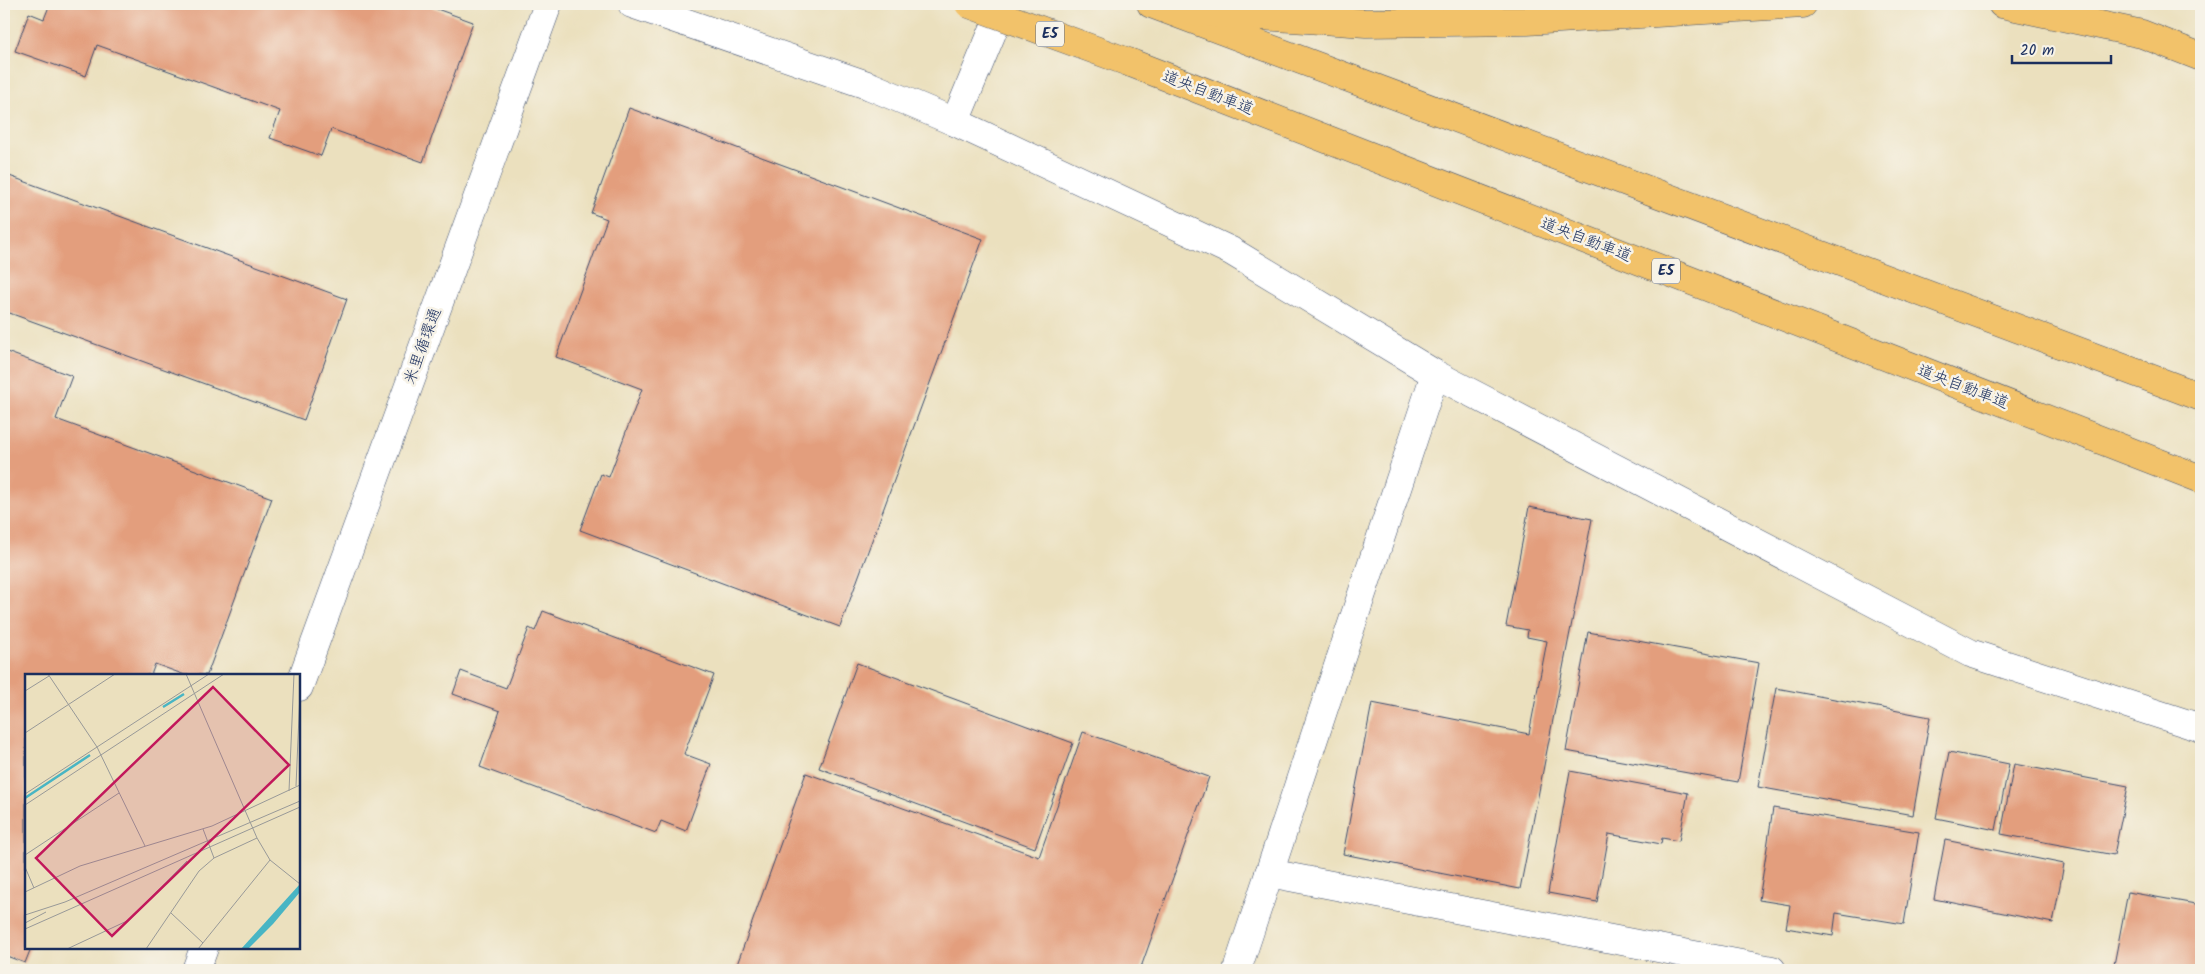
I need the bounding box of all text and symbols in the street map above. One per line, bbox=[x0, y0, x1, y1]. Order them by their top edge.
road number: E5 bbox=[1036, 22, 1064, 46]
scale bar bbox=[2012, 32, 2111, 64]
text: 20 m bbox=[2020, 39, 2054, 63]
street label: 道央自動車道 bbox=[1159, 64, 1257, 122]
street label: 道央自動車道 bbox=[1537, 211, 1635, 269]
road number: E5 bbox=[1652, 258, 1680, 284]
street label: 米里循環通 bbox=[398, 304, 448, 388]
street label: 道央自動車道 bbox=[1914, 358, 2012, 416]
inset map bbox=[25, 674, 300, 949]

